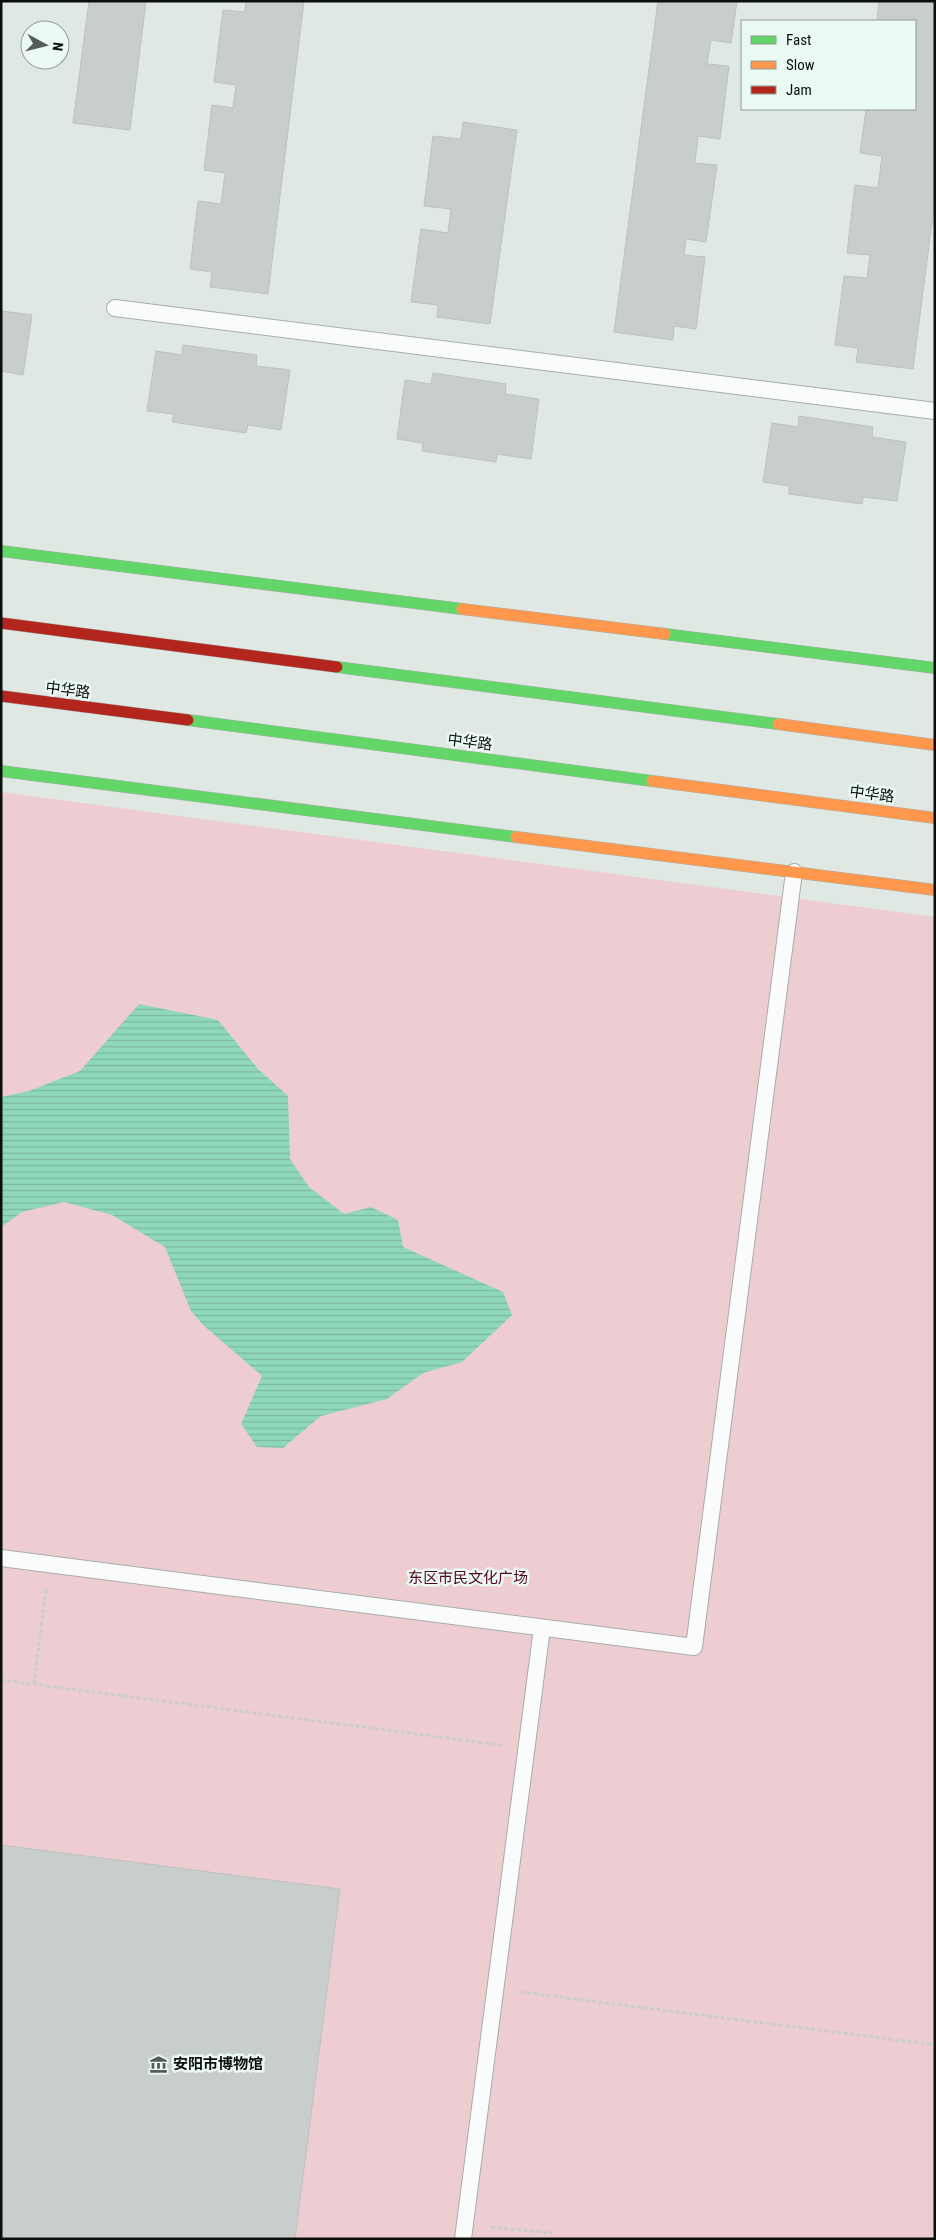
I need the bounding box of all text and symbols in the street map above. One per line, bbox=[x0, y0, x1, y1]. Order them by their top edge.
north arrow bbox=[20, 20, 70, 70]
legend bbox=[741, 20, 916, 110]
text: Fast bbox=[786, 31, 811, 49]
text: N bbox=[49, 41, 66, 52]
text: Slow bbox=[786, 56, 815, 74]
text: Jam bbox=[786, 81, 812, 99]
street label: 中华路 bbox=[45, 678, 91, 702]
street label: 中华路 bbox=[447, 730, 493, 754]
street label: 中华路 bbox=[849, 782, 895, 806]
park label: 东区市民文化广场 bbox=[408, 1569, 528, 1587]
museum icon: 安阳市博物馆 bbox=[149, 2054, 169, 2074]
place label: 安阳市博物馆 bbox=[173, 2055, 263, 2073]

